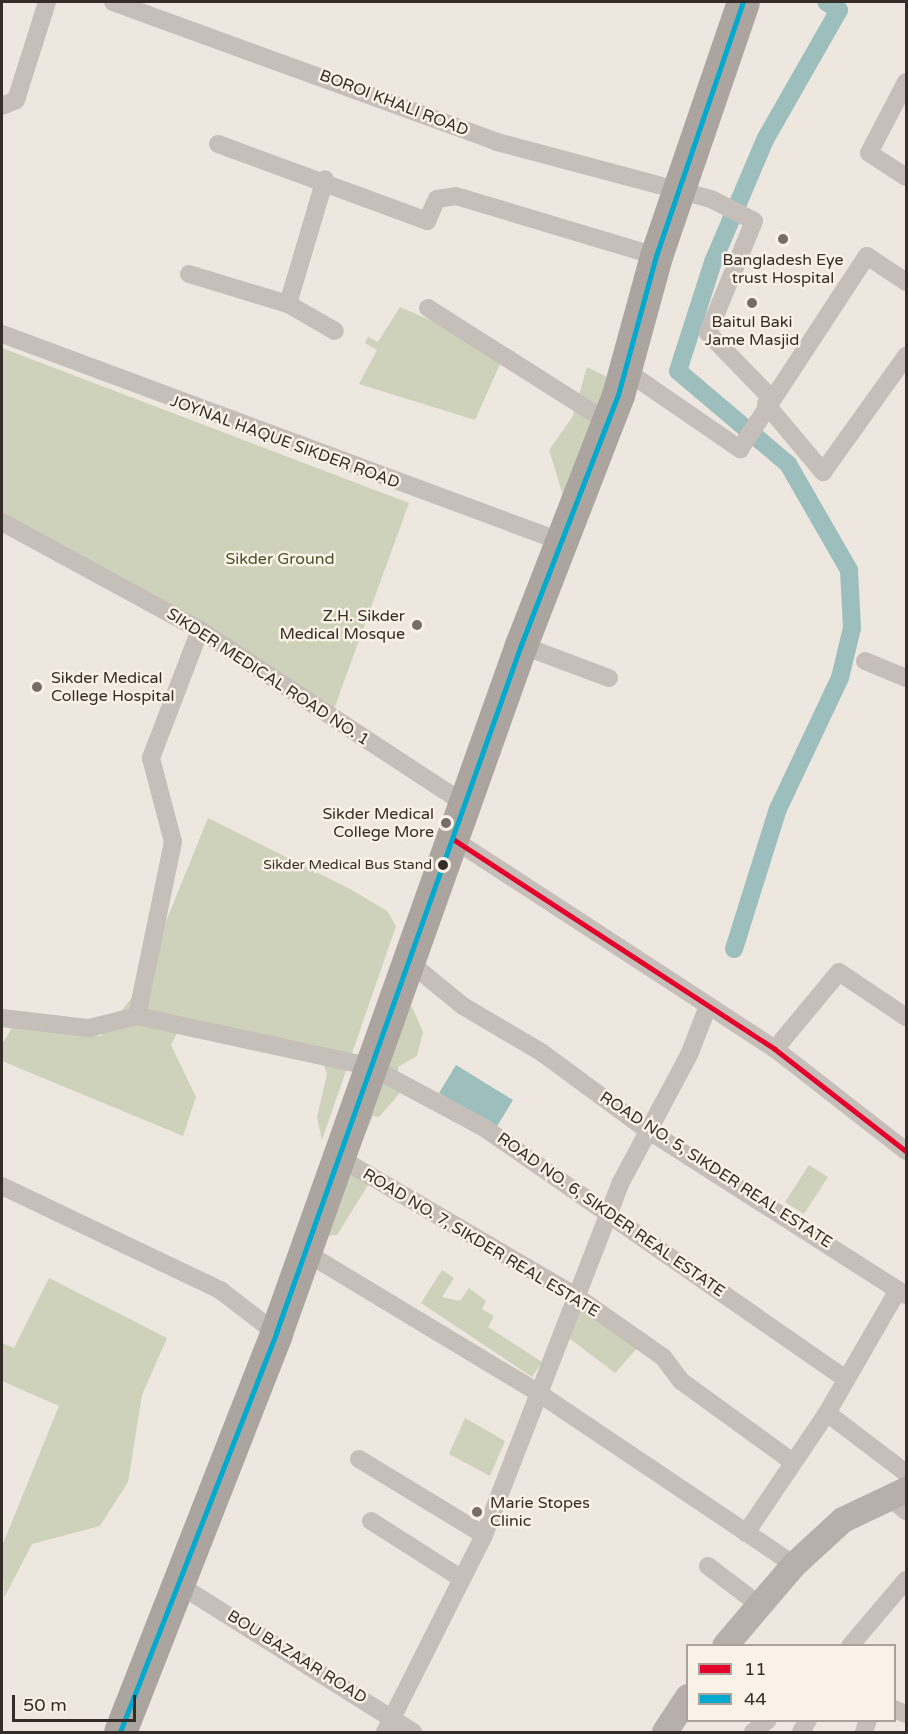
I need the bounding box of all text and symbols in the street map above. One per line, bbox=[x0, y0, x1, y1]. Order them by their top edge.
street label: BOROI KHALI ROAD bbox=[317, 66, 471, 140]
marker: Bangladesh Eye trust Hospital bbox=[774, 230, 792, 248]
place label: Bangladesh Eye trust Hospital bbox=[722, 250, 844, 288]
marker: Baitul Baki Jame Masjid bbox=[745, 296, 759, 310]
place label: Baitul Baki Jame Masjid bbox=[705, 312, 799, 350]
street label: JOYNAL HAQUE SIKDER ROAD bbox=[168, 391, 402, 493]
park label: Sikder Ground bbox=[225, 549, 335, 569]
street label: SIKDER MEDICAL ROAD NO. 1 bbox=[163, 604, 373, 750]
place label: Z.H. Sikder Medical Mosque bbox=[279, 606, 405, 644]
marker: Z.H. Sikder Medical Mosque bbox=[410, 618, 424, 632]
place label: Sikder Medical College Hospital bbox=[51, 668, 174, 706]
marker: Sikder Medical College Hospital bbox=[28, 678, 46, 696]
place label: Sikder Medical College More bbox=[322, 804, 434, 842]
marker: Sikder Medical College More bbox=[439, 816, 453, 830]
place label: Sikder Medical Bus Stand bbox=[263, 857, 432, 873]
marker: Sikder Medical Bus Stand bbox=[437, 859, 449, 871]
street label: ROAD NO. 5, SIKDER REAL ESTATE bbox=[596, 1088, 836, 1252]
street label: ROAD NO. 6, SIKDER REAL ESTATE bbox=[494, 1129, 728, 1301]
street label: ROAD NO. 7, SIKDER REAL ESTATE bbox=[359, 1165, 603, 1321]
place label: Marie Stopes Clinic bbox=[490, 1493, 590, 1531]
marker: Marie Stopes Clinic bbox=[468, 1503, 486, 1521]
street label: BOU BAZAAR ROAD bbox=[224, 1606, 370, 1708]
legend bbox=[686, 1644, 896, 1722]
text: 11 bbox=[744, 1658, 767, 1680]
scale bar bbox=[15, 1683, 140, 1721]
text: 44 bbox=[744, 1688, 767, 1710]
text: 50 m bbox=[23, 1694, 67, 1716]

